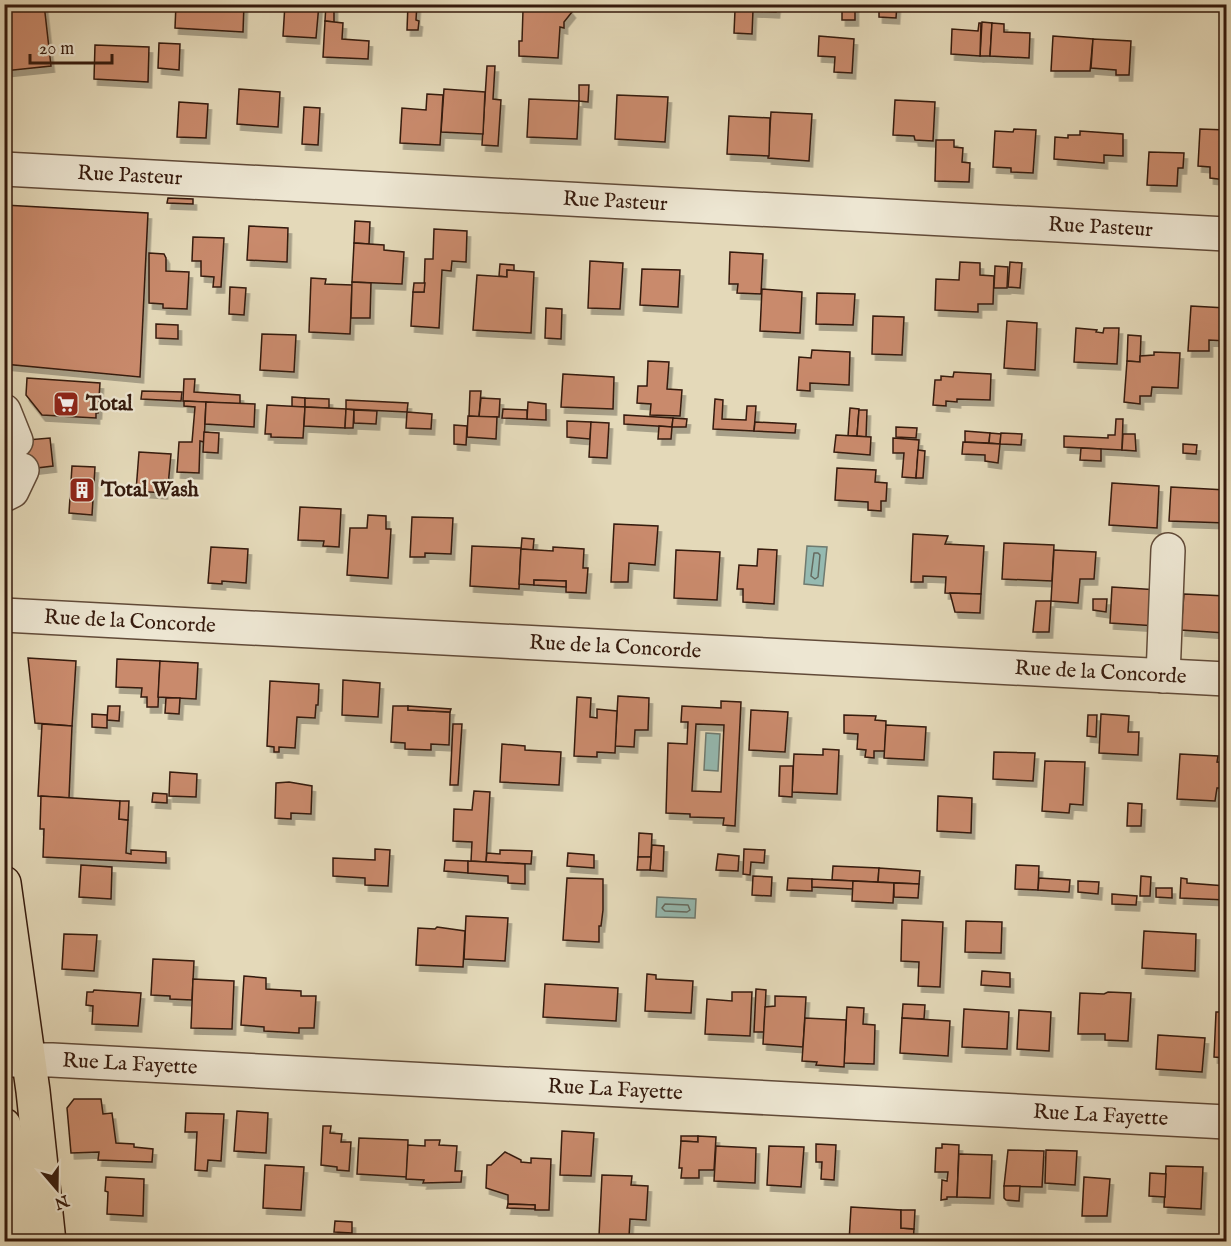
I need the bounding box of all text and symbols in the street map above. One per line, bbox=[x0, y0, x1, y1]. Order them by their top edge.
scale bar bbox=[30, 27, 112, 65]
text: 20 m bbox=[39, 38, 74, 61]
street label: Rue Pasteur bbox=[77, 159, 183, 192]
street label: Rue Pasteur bbox=[562, 185, 669, 218]
street label: Rue Pasteur bbox=[1047, 211, 1154, 244]
supermarket icon: Total bbox=[51, 389, 81, 419]
place label: Total bbox=[85, 391, 134, 418]
building icon: Total Wash bbox=[67, 475, 97, 505]
place label: Total Wash bbox=[100, 477, 200, 504]
street label: Rue de la Concorde bbox=[43, 604, 217, 640]
street label: Rue de la Concorde bbox=[528, 629, 702, 665]
street label: Rue de la Concorde bbox=[1014, 654, 1188, 690]
street label: Rue La Fayette bbox=[62, 1047, 199, 1081]
street label: Rue La Fayette bbox=[547, 1073, 684, 1107]
street label: Rue La Fayette bbox=[1032, 1098, 1169, 1132]
north arrow bbox=[27, 1159, 87, 1219]
text: N bbox=[51, 1189, 72, 1213]

